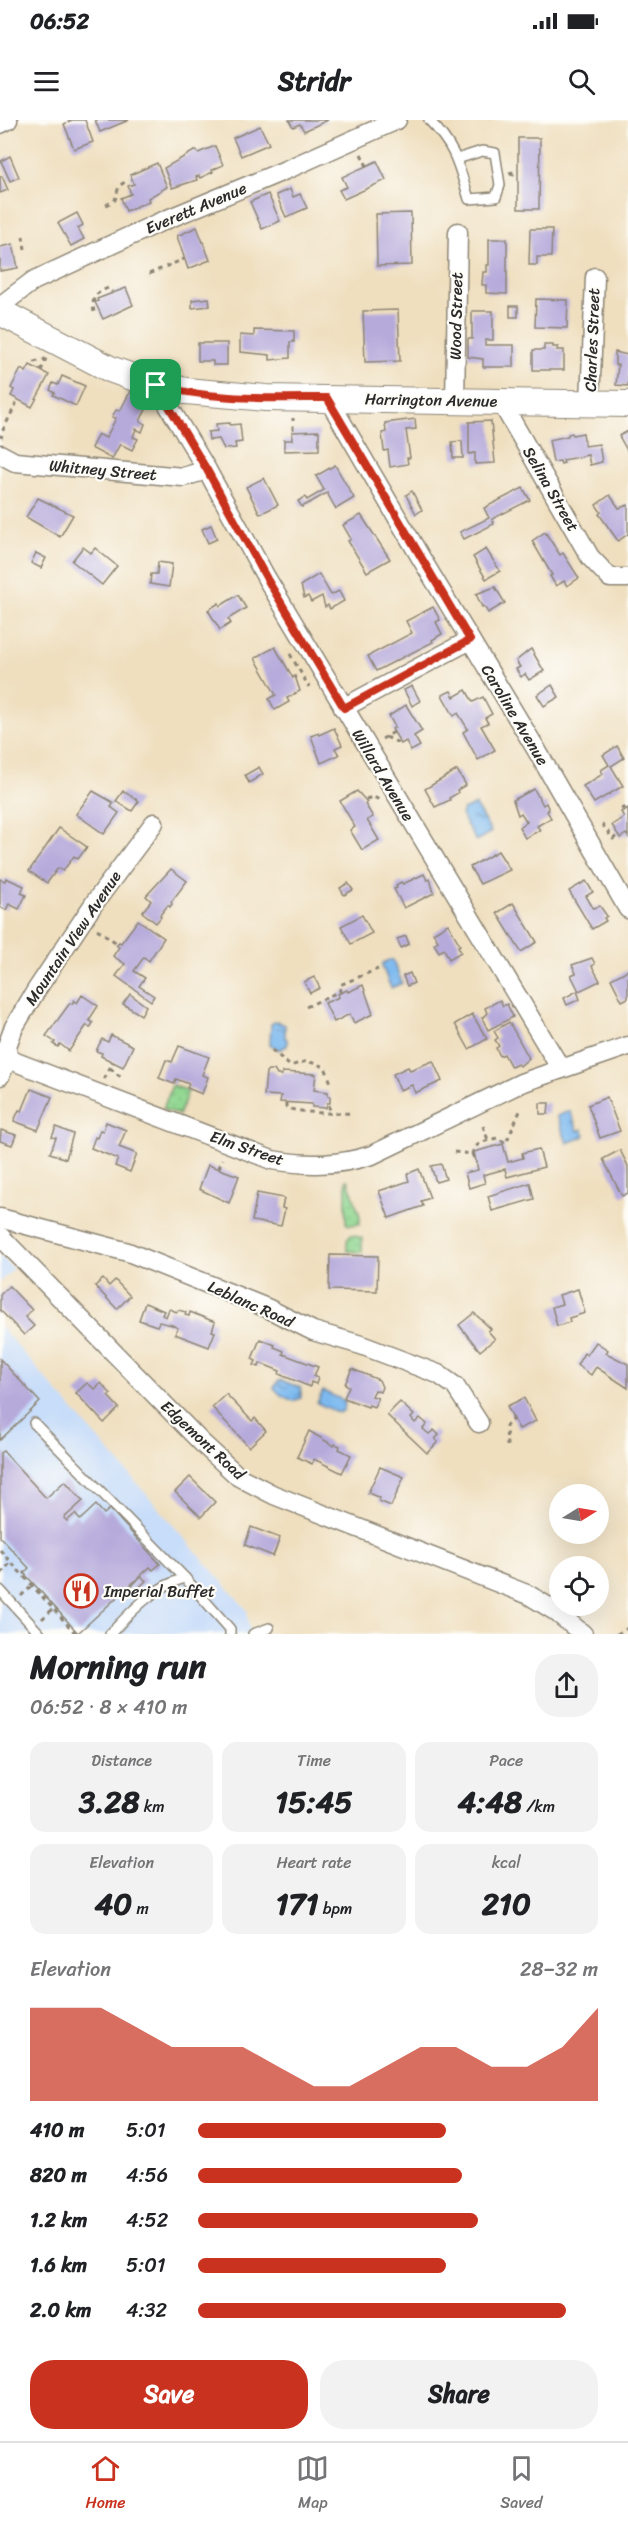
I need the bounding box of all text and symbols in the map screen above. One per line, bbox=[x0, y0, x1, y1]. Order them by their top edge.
text: 06:52 bbox=[30, 2, 89, 41]
text: Stridr bbox=[278, 57, 350, 105]
icon: menu bbox=[30, 65, 63, 98]
icon: search bbox=[565, 65, 598, 98]
street label: Everett Avenue bbox=[141, 174, 251, 242]
street label: Wood Street bbox=[441, 272, 471, 360]
street label: Charles Street bbox=[576, 288, 608, 392]
pin bbox=[130, 359, 181, 410]
icon: arrive bbox=[139, 368, 172, 401]
street label: Harrington Avenue bbox=[365, 384, 498, 416]
street label: Selina Street bbox=[515, 441, 587, 537]
street label: Whitney Street bbox=[48, 451, 158, 489]
street label: Caroline Avenue bbox=[473, 659, 557, 771]
street label: Willard Avenue bbox=[344, 723, 422, 827]
street label: Mountain View Avenue bbox=[17, 864, 129, 1011]
street label: Elm Street bbox=[206, 1122, 288, 1174]
street label: Leblanc Road bbox=[203, 1272, 300, 1337]
street label: Edgemont Road bbox=[154, 1393, 253, 1488]
north arrow bbox=[549, 1484, 609, 1544]
map controls bbox=[549, 1484, 609, 1616]
button: locate bbox=[549, 1556, 609, 1616]
restaurant icon: Imperial Buffet bbox=[63, 1573, 99, 1609]
place label: Imperial Buffet bbox=[103, 1577, 215, 1606]
text: Morning run bbox=[30, 1638, 206, 1696]
button: share bbox=[535, 1654, 598, 1717]
text: 06:52 · 8 × 410 m bbox=[30, 1690, 187, 1725]
text: Distance bbox=[91, 1746, 152, 1775]
text: Time bbox=[297, 1746, 331, 1775]
text: Pace bbox=[489, 1746, 523, 1775]
text: 3.28 bbox=[79, 1775, 140, 1829]
text: 15:45 bbox=[275, 1775, 353, 1829]
text: 4:48 bbox=[458, 1775, 522, 1829]
text: km bbox=[140, 1792, 165, 1821]
text: /km bbox=[522, 1792, 555, 1821]
text: Elevation bbox=[89, 1848, 154, 1877]
text: Heart rate bbox=[276, 1848, 352, 1877]
text: kcal bbox=[492, 1848, 521, 1877]
text: 40 bbox=[95, 1877, 132, 1931]
text: 171 bbox=[276, 1877, 319, 1931]
text: 210 bbox=[482, 1877, 531, 1931]
text: m bbox=[132, 1894, 149, 1923]
text: bpm bbox=[319, 1894, 352, 1923]
text: Elevation bbox=[30, 1952, 111, 1987]
text: 28–32 m bbox=[520, 1952, 598, 1987]
text: 410 m bbox=[30, 2113, 84, 2148]
text: 5:01 bbox=[126, 2113, 165, 2148]
text: 820 m bbox=[30, 2158, 87, 2193]
text: 4:56 bbox=[126, 2158, 168, 2193]
text: 1.2 km bbox=[30, 2203, 87, 2238]
text: 4:52 bbox=[126, 2203, 168, 2238]
text: 1.6 km bbox=[30, 2248, 87, 2283]
text: 5:01 bbox=[126, 2248, 165, 2283]
text: 2.0 km bbox=[30, 2293, 91, 2328]
text: 4:32 bbox=[126, 2293, 167, 2328]
button: Save bbox=[30, 2360, 308, 2429]
button: Share bbox=[320, 2360, 598, 2429]
tab: Home bbox=[85, 2452, 125, 2517]
tab: Map bbox=[296, 2452, 329, 2517]
tab: Saved bbox=[500, 2452, 543, 2517]

